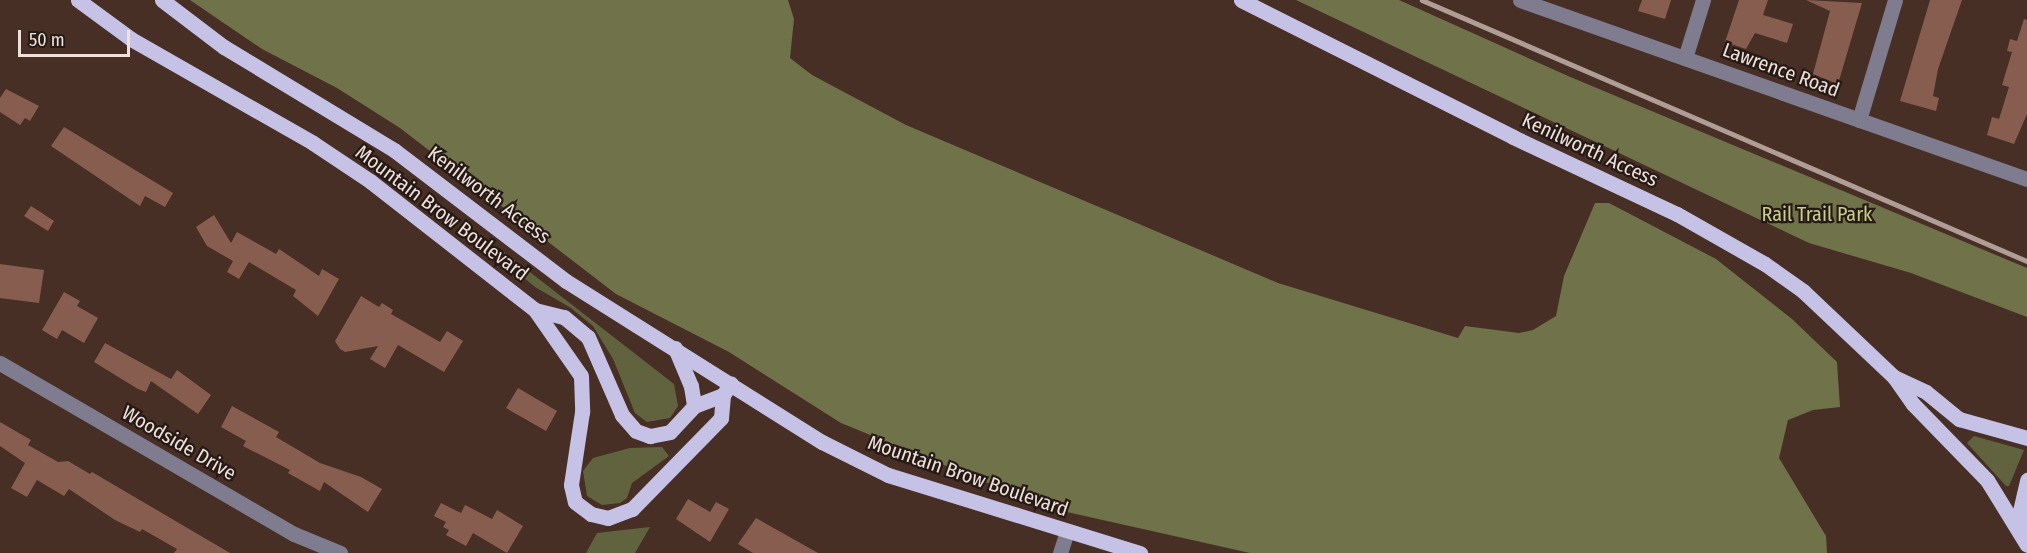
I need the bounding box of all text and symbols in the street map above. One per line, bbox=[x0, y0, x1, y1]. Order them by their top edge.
scale bar bbox=[21, 18, 134, 56]
text: 50 m bbox=[29, 29, 65, 51]
street label: Lawrence Road bbox=[1719, 38, 1843, 102]
street label: Kenilworth Access bbox=[1518, 108, 1662, 192]
street label: Mountain Brow Boulevard bbox=[351, 140, 533, 286]
street label: Kenilworth Access bbox=[423, 141, 555, 249]
park label: Rail Trail Park bbox=[1762, 202, 1872, 226]
street label: Woodside Drive bbox=[118, 401, 240, 485]
street label: Mountain Brow Boulevard bbox=[865, 430, 1071, 522]

